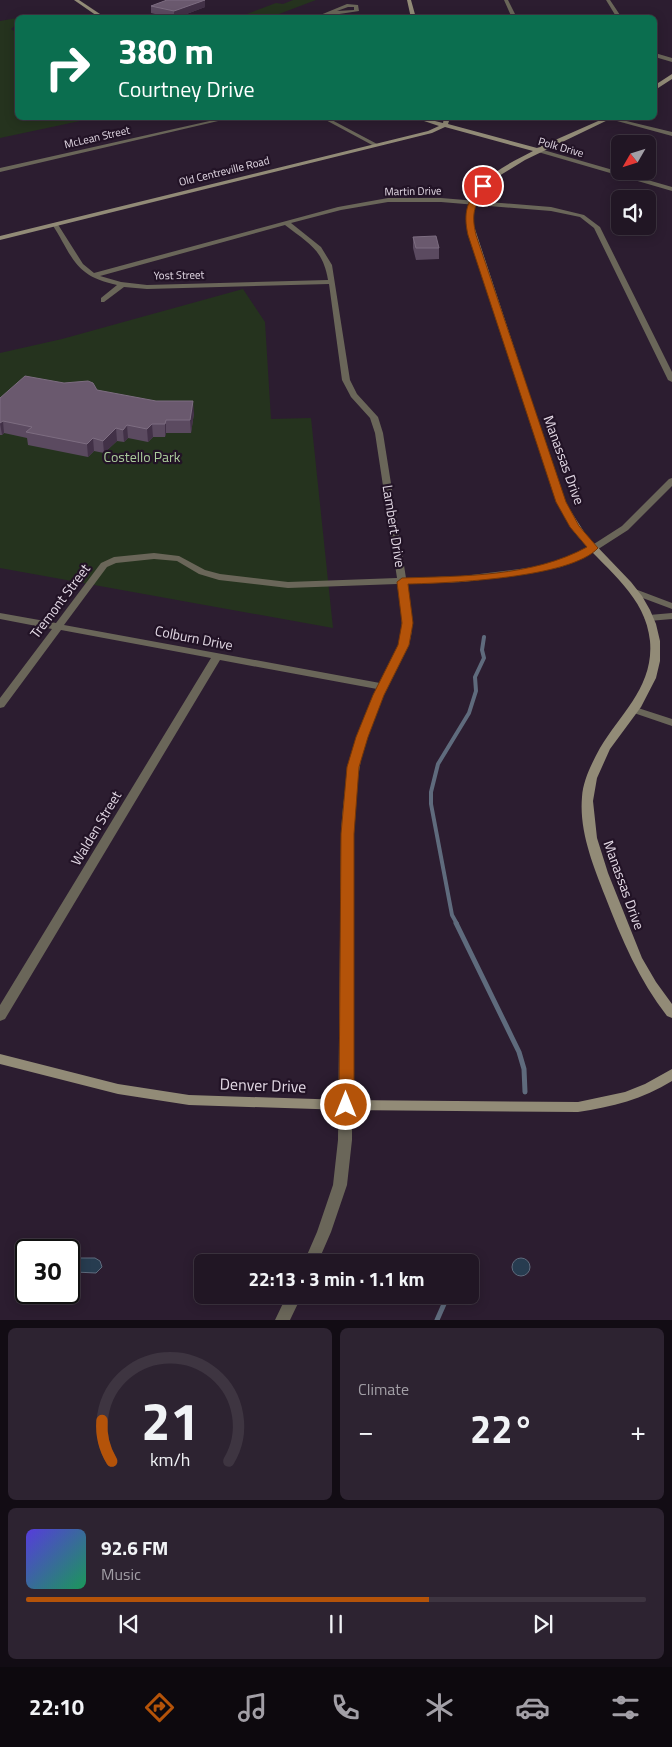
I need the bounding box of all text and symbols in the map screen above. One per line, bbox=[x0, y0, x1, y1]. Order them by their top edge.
text: 380 m bbox=[118, 24, 214, 78]
icon: right bbox=[35, 35, 100, 100]
text: Courtney Drive bbox=[118, 72, 255, 106]
street label: McLean Street bbox=[63, 122, 132, 152]
street label: Polk Drive bbox=[536, 133, 586, 161]
north arrow bbox=[611, 135, 656, 180]
map controls bbox=[611, 135, 656, 235]
street label: Old Centreville Road bbox=[177, 152, 271, 190]
pin bbox=[462, 165, 504, 207]
icon: arrive bbox=[469, 172, 497, 200]
street label: Martin Drive bbox=[384, 182, 442, 199]
button: sound bbox=[611, 190, 656, 235]
street label: Yost Street bbox=[154, 267, 205, 283]
street label: Manassas Drive bbox=[539, 412, 590, 507]
park label: Costello Park bbox=[103, 446, 181, 467]
street label: Lambert Drive bbox=[378, 483, 411, 569]
street label: Tremont Street bbox=[25, 559, 95, 642]
street label: Colburn Drive bbox=[153, 620, 235, 655]
street label: Walden Street bbox=[65, 786, 126, 869]
street label: Manassas Drive bbox=[599, 837, 650, 932]
street label: Denver Drive bbox=[219, 1071, 307, 1099]
position arrow bbox=[319, 1078, 371, 1130]
speed limit sign: 30 bbox=[15, 1239, 80, 1304]
text: 22:13 · 3 min · 1.1 km bbox=[248, 1264, 425, 1293]
text: Climate bbox=[358, 1377, 409, 1401]
text: 21 bbox=[141, 1381, 199, 1460]
text: 22° bbox=[470, 1400, 534, 1458]
text: − bbox=[358, 1409, 374, 1452]
text: + bbox=[630, 1409, 646, 1452]
text: km/h bbox=[150, 1446, 190, 1473]
text: 92.6 FM bbox=[101, 1533, 168, 1562]
text: Music bbox=[101, 1562, 141, 1586]
icon: previous bbox=[115, 1610, 143, 1638]
icon: pause bbox=[322, 1610, 350, 1638]
icon: next bbox=[529, 1610, 557, 1638]
text: 22:10 bbox=[29, 1690, 84, 1724]
icon: directions bbox=[142, 1690, 177, 1725]
icon: music bbox=[235, 1690, 270, 1725]
icon: phone bbox=[328, 1690, 363, 1725]
icon: climate bbox=[422, 1690, 457, 1725]
icon: car bbox=[515, 1690, 550, 1725]
icon: filters bbox=[608, 1690, 643, 1725]

